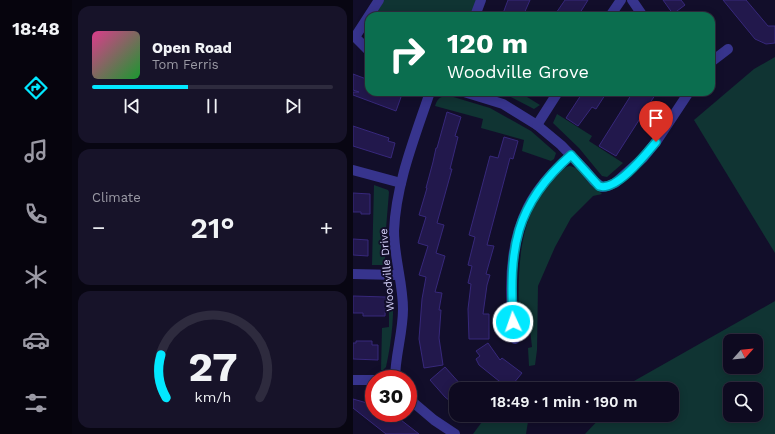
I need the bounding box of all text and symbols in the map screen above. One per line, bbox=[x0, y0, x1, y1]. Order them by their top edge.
text: 18:48 bbox=[12, 18, 60, 39]
text: 120 m bbox=[447, 27, 528, 60]
icon: right bbox=[381, 28, 433, 80]
text: Open Road bbox=[152, 39, 232, 57]
text: Tom Ferris bbox=[152, 57, 219, 72]
text: Woodville Grove bbox=[447, 61, 589, 82]
icon: directions bbox=[22, 74, 50, 102]
icon: previous bbox=[121, 95, 143, 117]
icon: pause bbox=[201, 95, 223, 117]
icon: next bbox=[282, 95, 304, 117]
pin bbox=[639, 101, 673, 142]
icon: arrive bbox=[645, 107, 667, 129]
icon: music bbox=[22, 137, 50, 165]
text: Climate bbox=[92, 190, 141, 205]
icon: phone bbox=[22, 200, 50, 228]
text: 21° bbox=[190, 210, 235, 245]
text: − bbox=[92, 215, 105, 240]
text: + bbox=[320, 215, 333, 240]
street label: Woodville Drive bbox=[377, 228, 397, 312]
icon: climate bbox=[22, 263, 50, 291]
position arrow bbox=[492, 301, 534, 343]
icon: car bbox=[22, 326, 50, 354]
north arrow bbox=[723, 334, 763, 374]
map controls bbox=[723, 334, 763, 422]
text: 27 bbox=[188, 341, 237, 390]
speed limit sign: 30 bbox=[365, 370, 417, 422]
button: search bbox=[723, 382, 763, 422]
text: km/h bbox=[194, 388, 231, 404]
icon: filters bbox=[22, 389, 50, 417]
text: 18:49 · 1 min · 190 m bbox=[491, 393, 637, 411]

